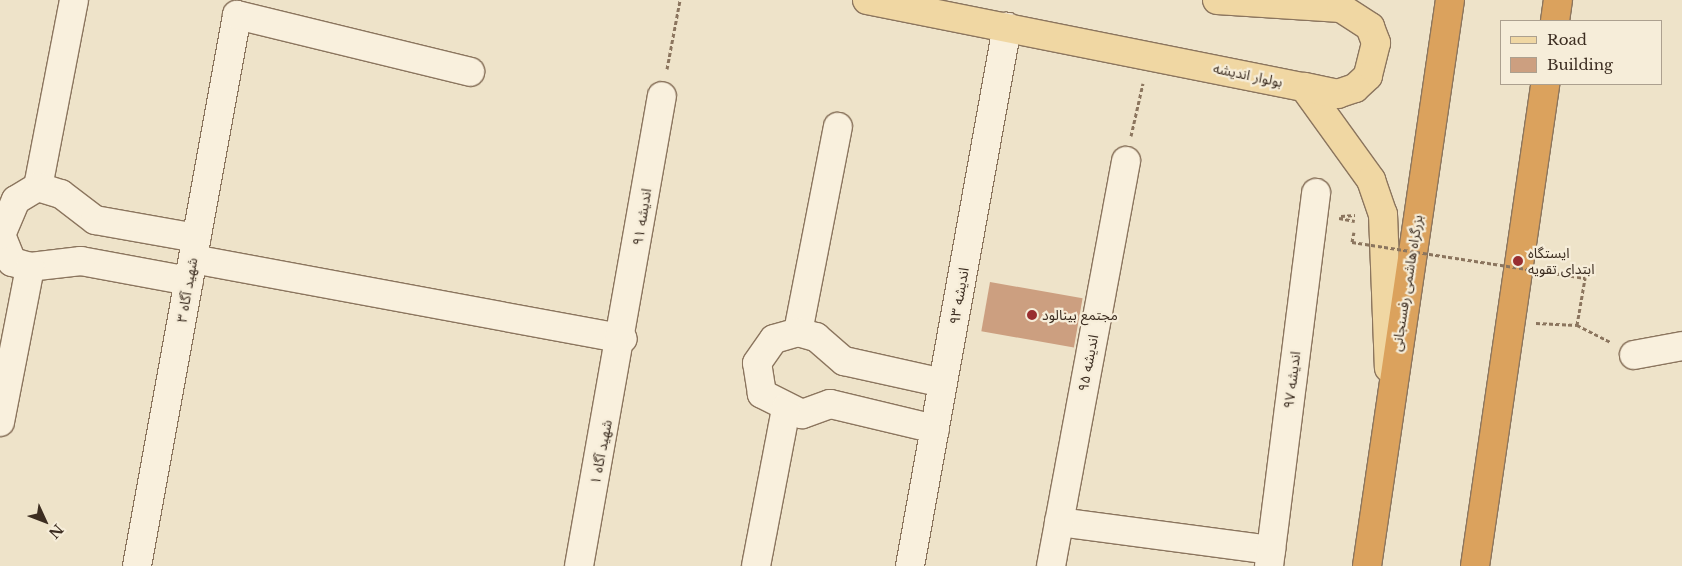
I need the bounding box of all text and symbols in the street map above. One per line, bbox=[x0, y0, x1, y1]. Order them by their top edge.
legend bbox=[1500, 20, 1662, 85]
text: Road bbox=[1547, 30, 1587, 49]
text: Building bbox=[1547, 55, 1613, 74]
street label: بولوار اندیشه bbox=[1212, 59, 1284, 91]
street label: اندیشه ۹۱ bbox=[629, 187, 655, 247]
street label: بزرگراه هاشمی رفسنجانی bbox=[1388, 213, 1426, 353]
place label: ایستگاه ابتدای تقویه bbox=[1528, 245, 1594, 278]
marker: ایستگاه ابتدای تقویه bbox=[1512, 255, 1524, 267]
street label: شهید آگاه ۳ bbox=[173, 256, 201, 324]
street label: اندیشه ۹۳ bbox=[946, 266, 972, 326]
place label: مجتمع بینالود bbox=[1042, 307, 1118, 323]
marker: مجتمع بینالود bbox=[1026, 309, 1038, 321]
street label: اندیشه ۹۵ bbox=[1074, 333, 1102, 393]
street label: اندیشه ۹۷ bbox=[1280, 350, 1304, 410]
street label: شهید آگاه ۱ bbox=[586, 418, 616, 486]
north arrow bbox=[20, 496, 70, 546]
text: N bbox=[45, 520, 67, 542]

